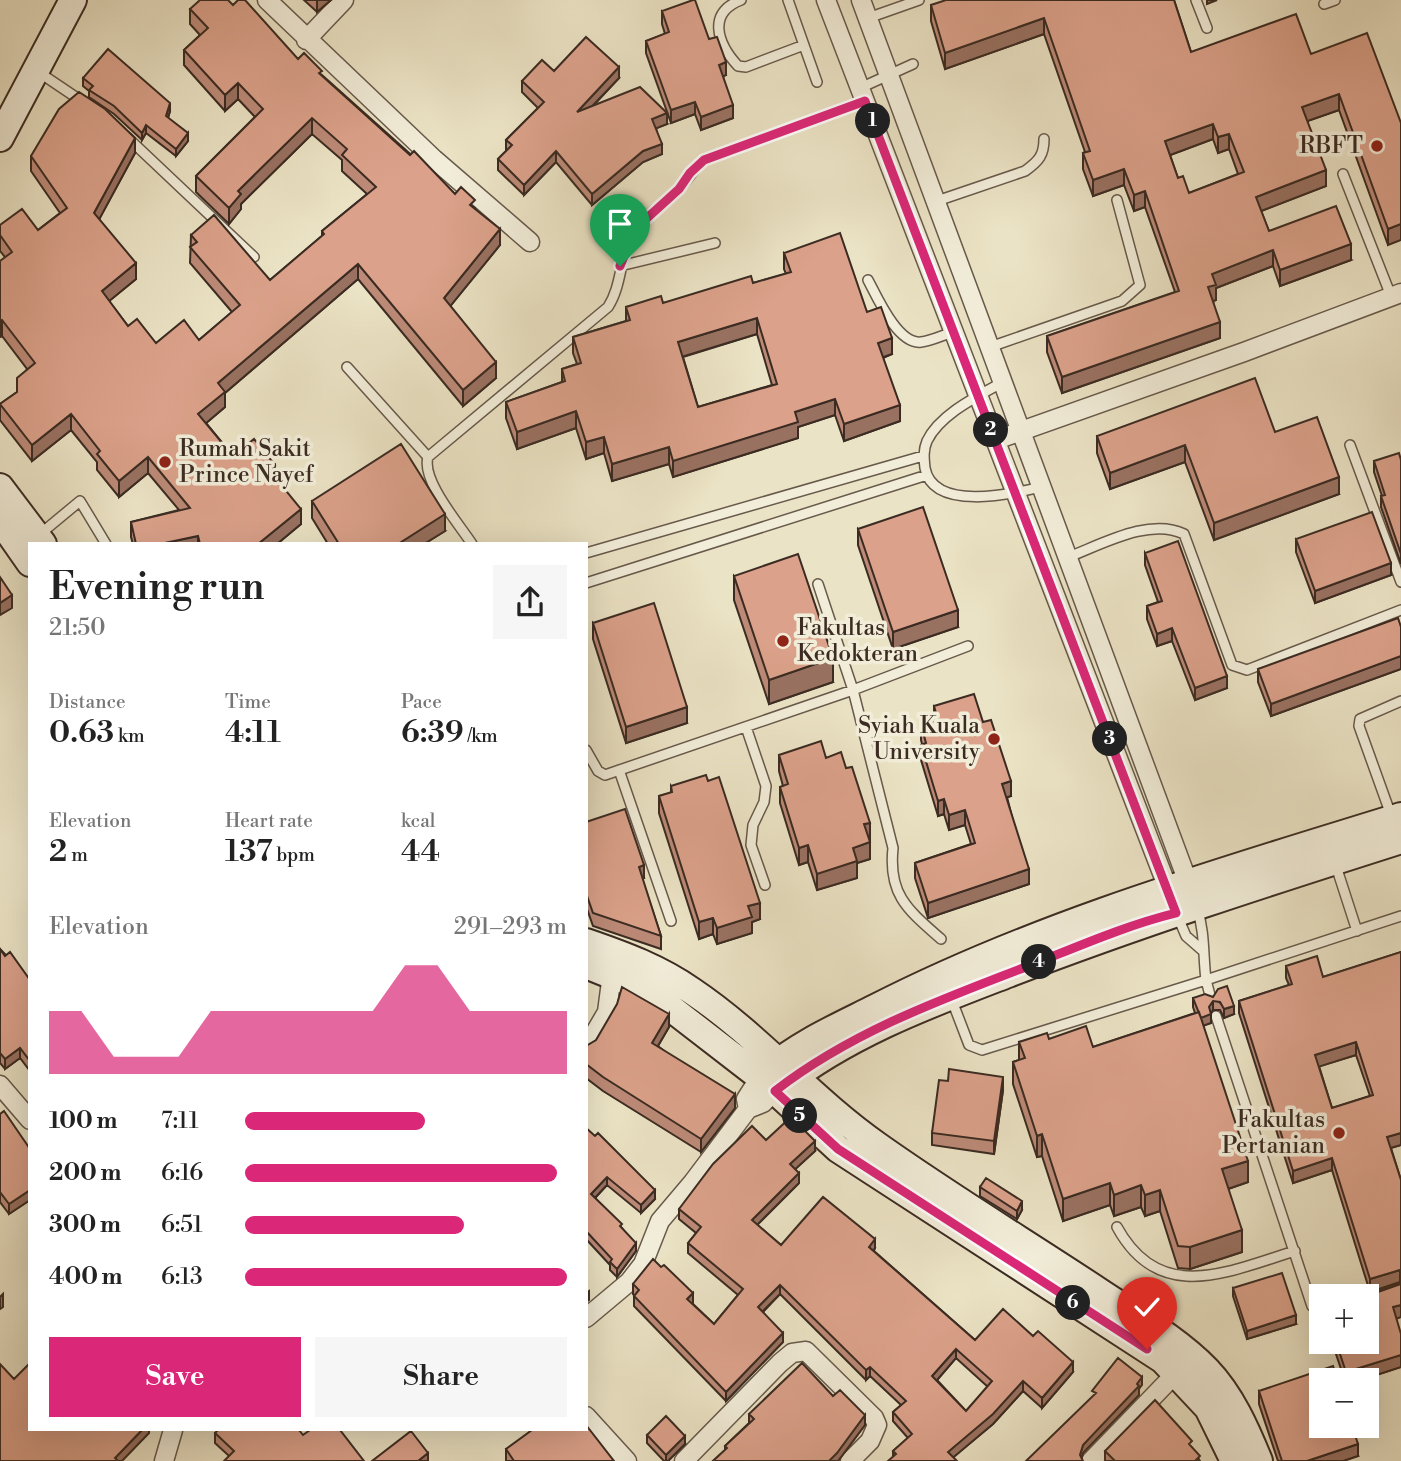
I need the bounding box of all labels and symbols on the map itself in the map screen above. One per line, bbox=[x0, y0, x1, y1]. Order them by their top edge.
pin: 1 bbox=[856, 104, 890, 138]
place label: RBFT bbox=[1299, 132, 1363, 160]
marker: RBFT bbox=[1369, 138, 1385, 154]
pin bbox=[590, 194, 650, 266]
pin: 2 bbox=[974, 412, 1009, 448]
place label: Rumah Sakit Prince Nayef bbox=[179, 435, 315, 489]
marker: Rumah Sakit Prince Nayef bbox=[157, 454, 173, 470]
place label: Fakultas Kedokteran bbox=[797, 614, 918, 668]
marker: Fakultas Kedokteran bbox=[775, 633, 791, 649]
place label: Syiah Kuala University bbox=[858, 712, 981, 766]
pin: 3 bbox=[1092, 722, 1128, 756]
marker: Syiah Kuala University bbox=[986, 731, 1002, 747]
pin: 4 bbox=[1021, 944, 1056, 979]
pin: 5 bbox=[782, 1098, 818, 1134]
place label: Fakultas Pertanian bbox=[1222, 1106, 1325, 1160]
marker: Fakultas Pertanian bbox=[1331, 1125, 1347, 1141]
pin bbox=[1117, 1277, 1177, 1349]
pin: 6 bbox=[1056, 1286, 1090, 1320]

